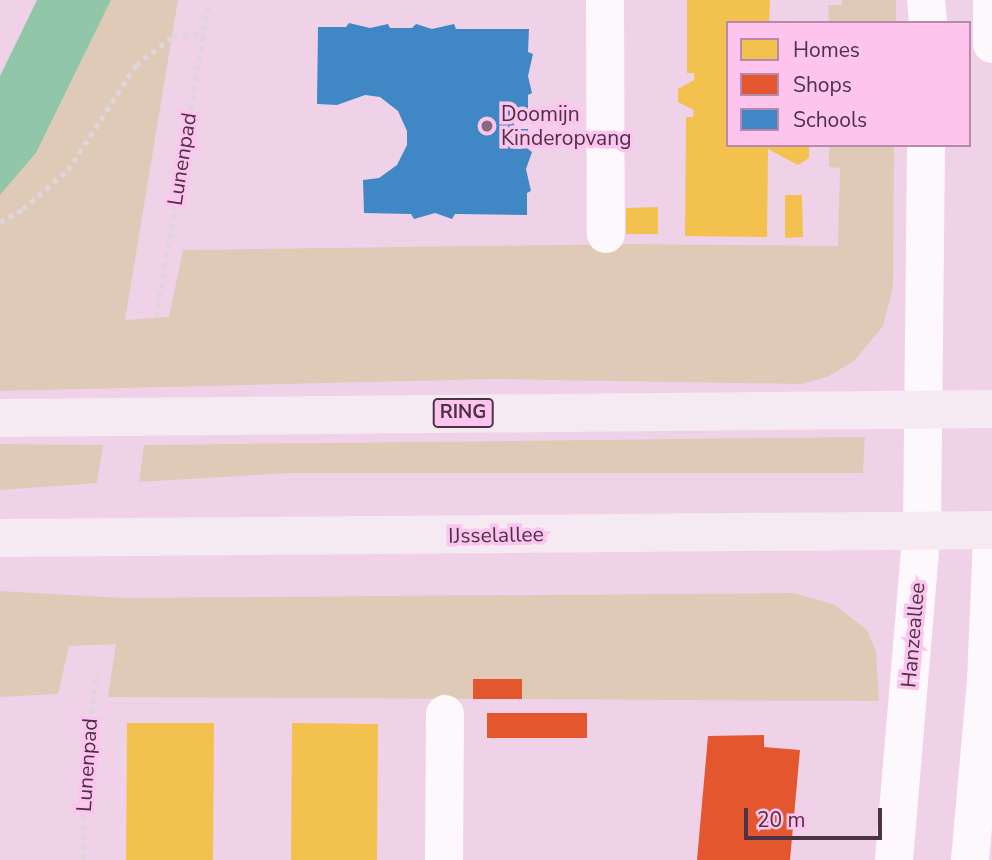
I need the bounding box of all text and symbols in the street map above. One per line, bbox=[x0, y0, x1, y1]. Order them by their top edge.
legend bbox=[726, 21, 971, 147]
text: Homes bbox=[793, 36, 860, 64]
text: Shops bbox=[793, 71, 852, 99]
place label: Doomijn Kinderopvang bbox=[501, 101, 631, 151]
text: Schools bbox=[793, 106, 867, 134]
street label: Lunenpad bbox=[162, 111, 202, 207]
marker: Doomijn Kinderopvang bbox=[479, 118, 495, 134]
road number: RING bbox=[432, 398, 494, 428]
street label: IJsselallee bbox=[448, 522, 544, 548]
street label: Hanzeallee bbox=[896, 581, 930, 689]
street label: Lunenpad bbox=[71, 717, 103, 813]
scale bar bbox=[747, 794, 885, 838]
text: 20 m bbox=[757, 806, 806, 834]

